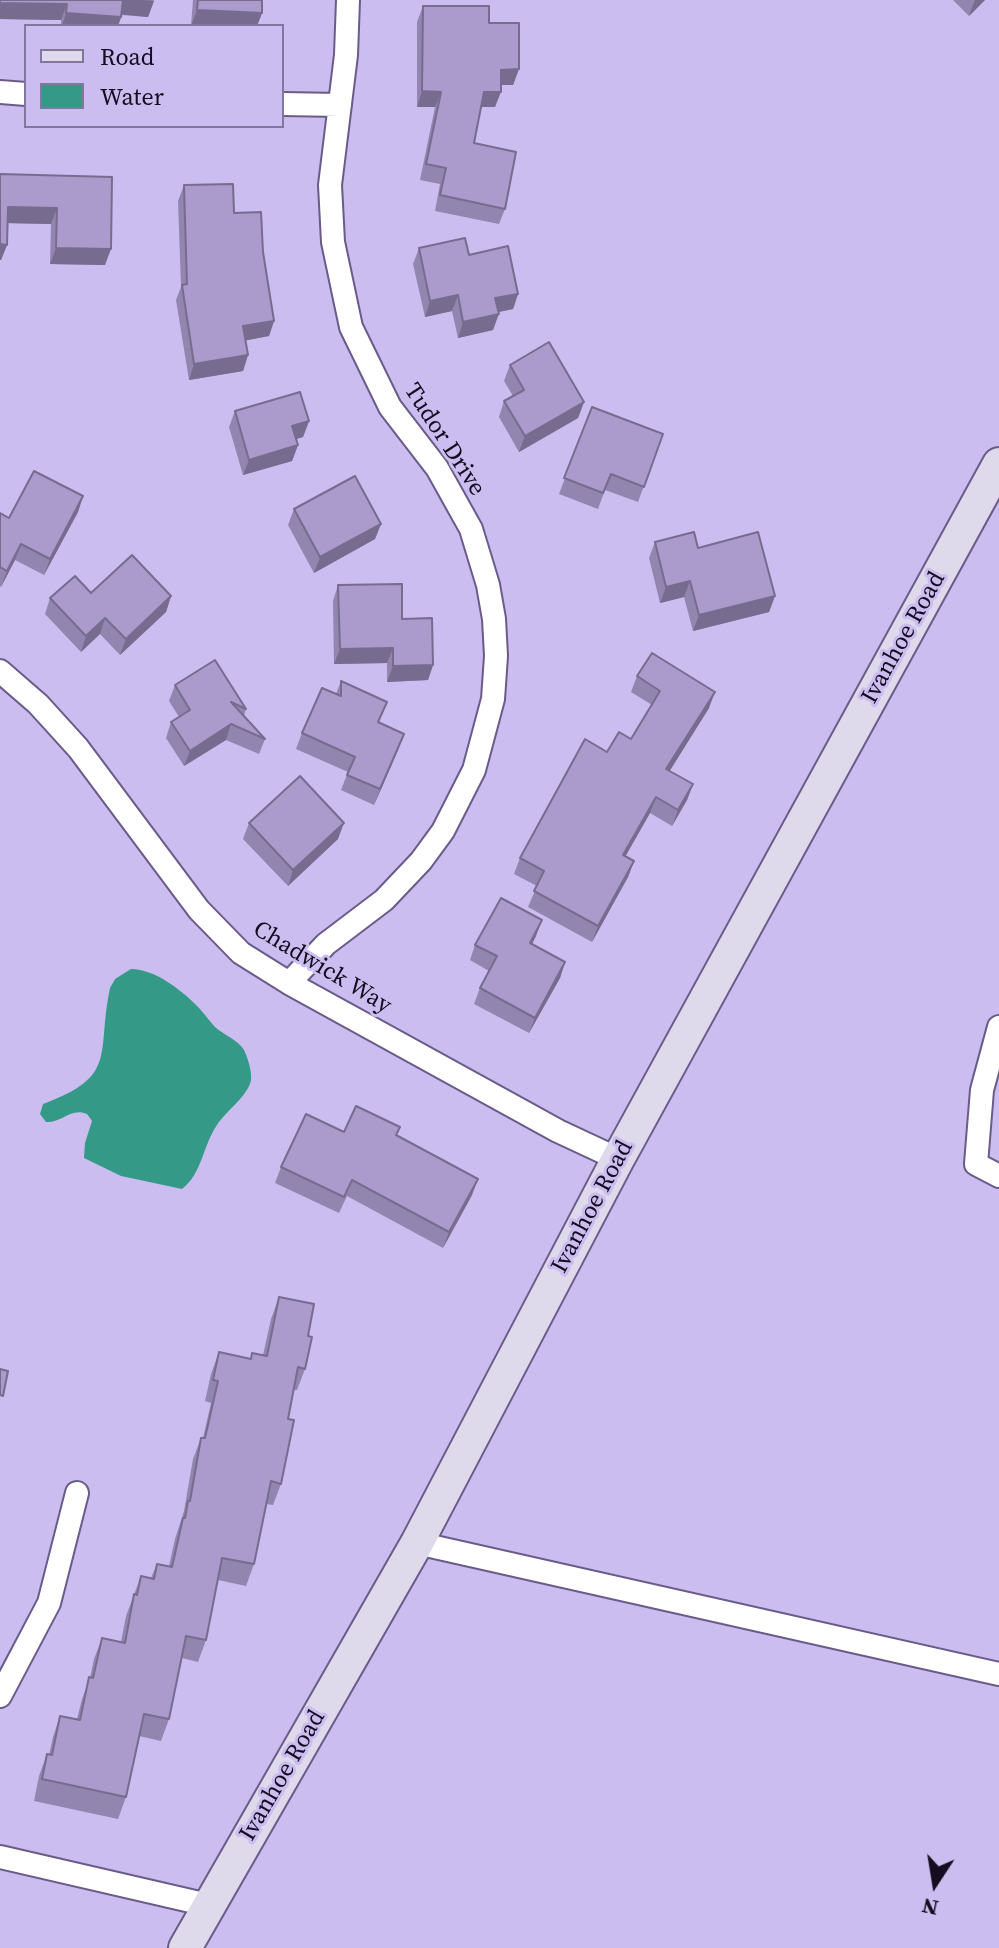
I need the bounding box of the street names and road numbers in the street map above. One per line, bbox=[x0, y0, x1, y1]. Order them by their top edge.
street label: Tudor Drive bbox=[397, 378, 491, 502]
street label: Ivanhoe Road bbox=[856, 567, 952, 709]
street label: Chadwick Way bbox=[248, 915, 396, 1021]
street label: Ivanhoe Road bbox=[546, 1136, 640, 1278]
street label: Ivanhoe Road bbox=[234, 1706, 332, 1846]

